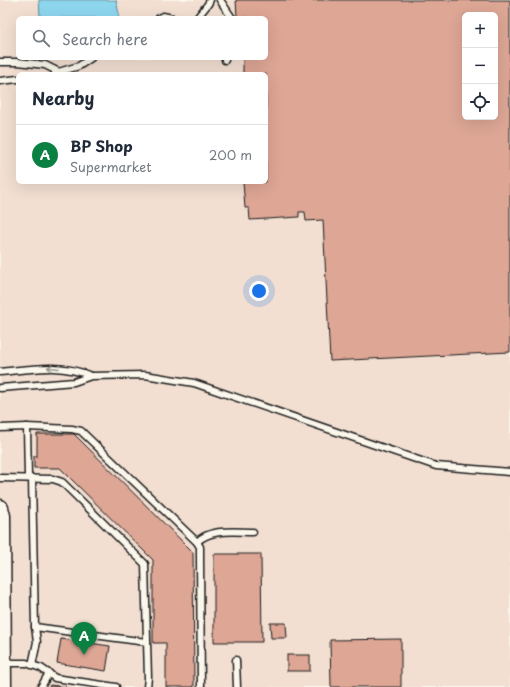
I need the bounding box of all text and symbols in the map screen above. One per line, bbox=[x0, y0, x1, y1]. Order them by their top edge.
map controls bbox=[462, 12, 498, 120]
button: + bbox=[462, 12, 498, 48]
search box bbox=[16, 16, 268, 60]
icon: search bbox=[30, 27, 52, 49]
text: Search here bbox=[62, 27, 148, 50]
button: − bbox=[462, 48, 498, 84]
button: locate bbox=[462, 84, 498, 120]
text: Nearby bbox=[32, 85, 94, 111]
text: BP Shop bbox=[70, 134, 133, 157]
text: A bbox=[40, 145, 50, 164]
text: 200 m bbox=[209, 145, 252, 164]
text: Supermarket bbox=[70, 157, 152, 176]
your location bbox=[249, 281, 269, 301]
one-way arrow bbox=[47, 365, 60, 372]
pin: A bbox=[71, 622, 97, 655]

